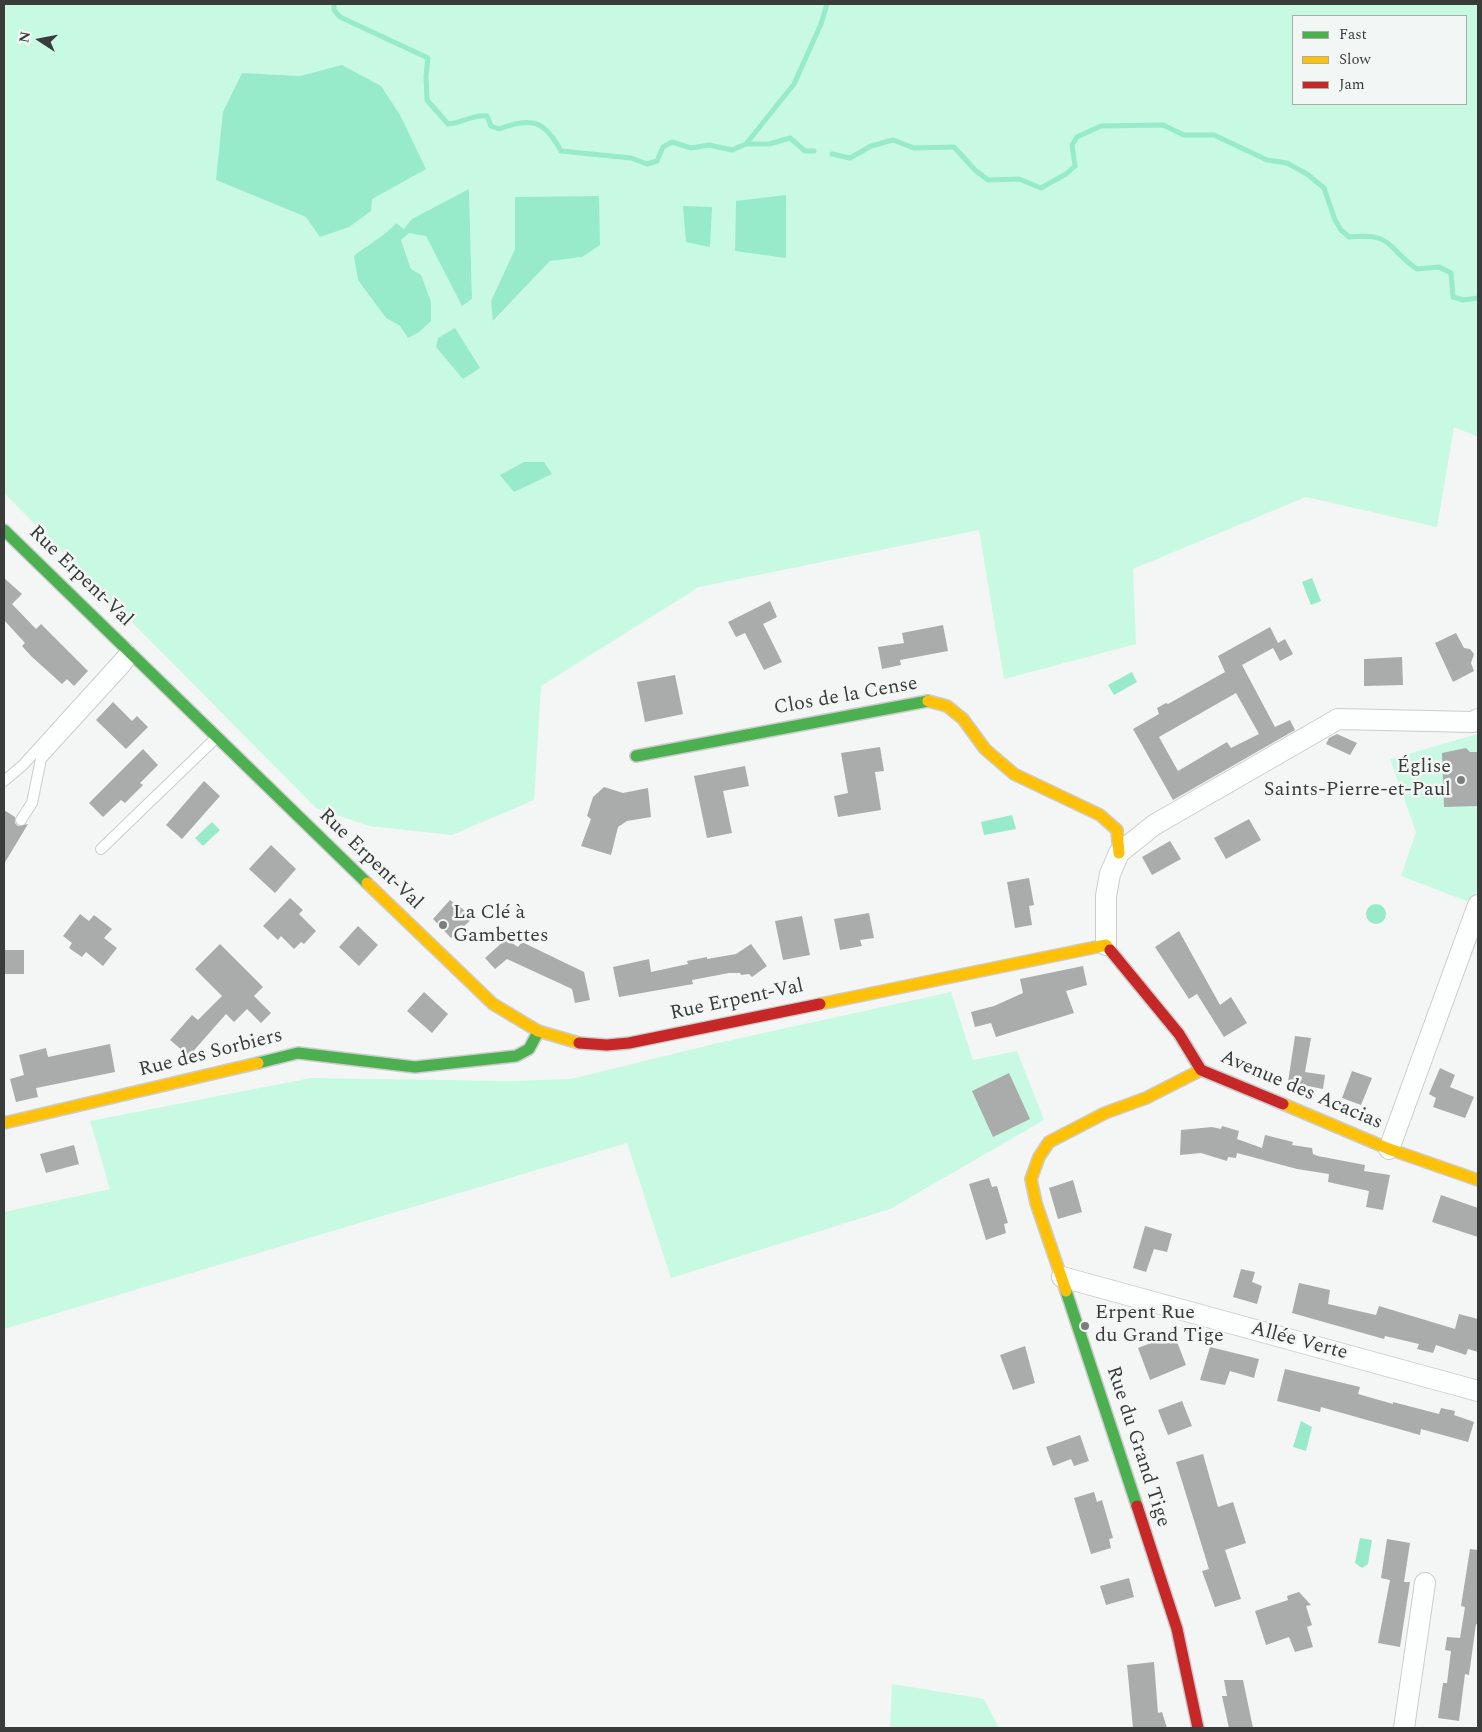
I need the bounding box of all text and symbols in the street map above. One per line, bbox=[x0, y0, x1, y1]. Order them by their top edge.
north arrow bbox=[15, 15, 65, 65]
legend bbox=[1292, 15, 1467, 105]
text: Fast bbox=[1339, 23, 1367, 46]
text: N bbox=[13, 29, 36, 45]
text: Slow bbox=[1339, 48, 1371, 71]
text: Jam bbox=[1339, 73, 1365, 96]
street label: Rue Erpent-Val bbox=[23, 521, 137, 633]
street label: Clos de la Cense bbox=[772, 673, 920, 721]
place label: Église Saints-Pierre-et-Paul bbox=[1264, 756, 1451, 803]
marker: Église Saints-Pierre-et-Paul bbox=[1455, 774, 1467, 786]
street label: Rue Erpent-Val bbox=[313, 804, 427, 916]
place label: La Clé à Gambettes bbox=[453, 902, 549, 949]
marker: La Clé à Gambettes bbox=[437, 919, 449, 931]
street label: Rue Erpent-Val bbox=[668, 975, 806, 1027]
street label: Rue des Sorbiers bbox=[137, 1025, 285, 1083]
street label: Avenue des Acacias bbox=[1216, 1046, 1386, 1136]
place label: Erpent Rue du Grand Tige bbox=[1095, 1302, 1224, 1349]
street label: Allée Verte bbox=[1248, 1318, 1350, 1366]
marker: Erpent Rue du Grand Tige bbox=[1079, 1320, 1091, 1332]
street label: Rue du Grand Tige bbox=[1100, 1364, 1174, 1530]

